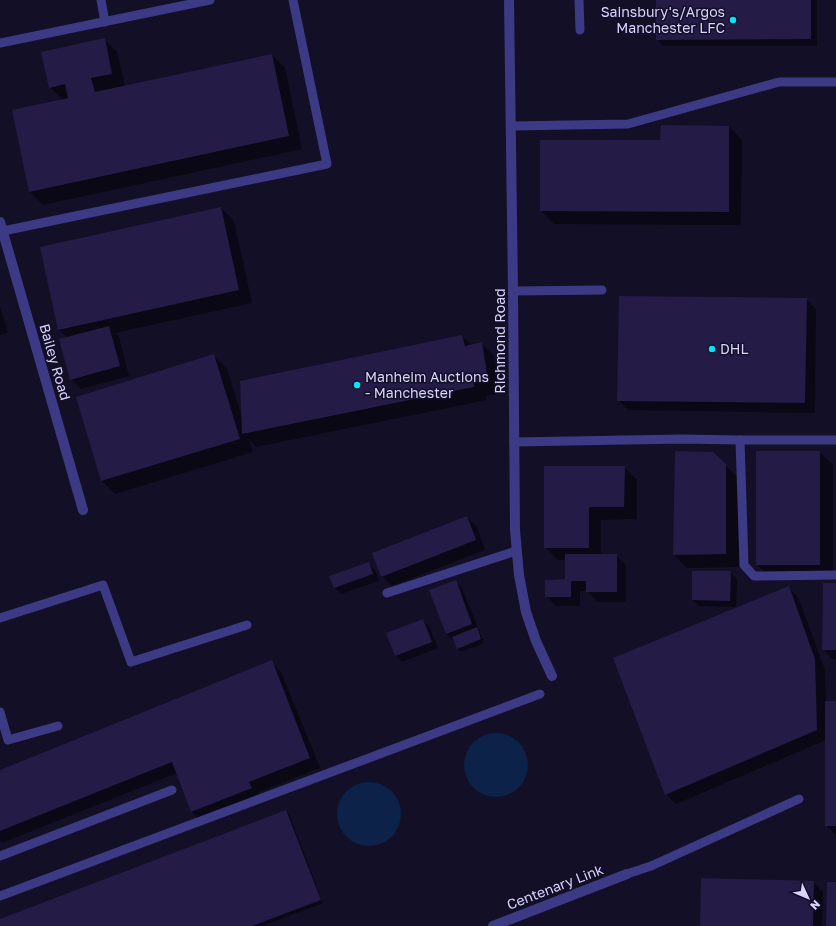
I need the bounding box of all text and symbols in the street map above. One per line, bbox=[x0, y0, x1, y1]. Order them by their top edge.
place label: Sainsbury's/Argos Manchester LFC bbox=[601, 3, 725, 36]
marker: Sainsbury's/Argos Manchester LFC bbox=[728, 15, 738, 25]
street label: Richmond Road bbox=[491, 288, 508, 394]
street label: Bailey Road bbox=[36, 322, 75, 402]
place label: DHL bbox=[720, 340, 748, 357]
marker: DHL bbox=[707, 344, 717, 354]
place label: Manheim Auctions - Manchester bbox=[365, 368, 489, 401]
marker: Manheim Auctions - Manchester bbox=[352, 380, 362, 390]
street label: Centenary Link bbox=[504, 860, 605, 913]
north arrow bbox=[788, 878, 828, 918]
text: N bbox=[808, 898, 823, 913]

